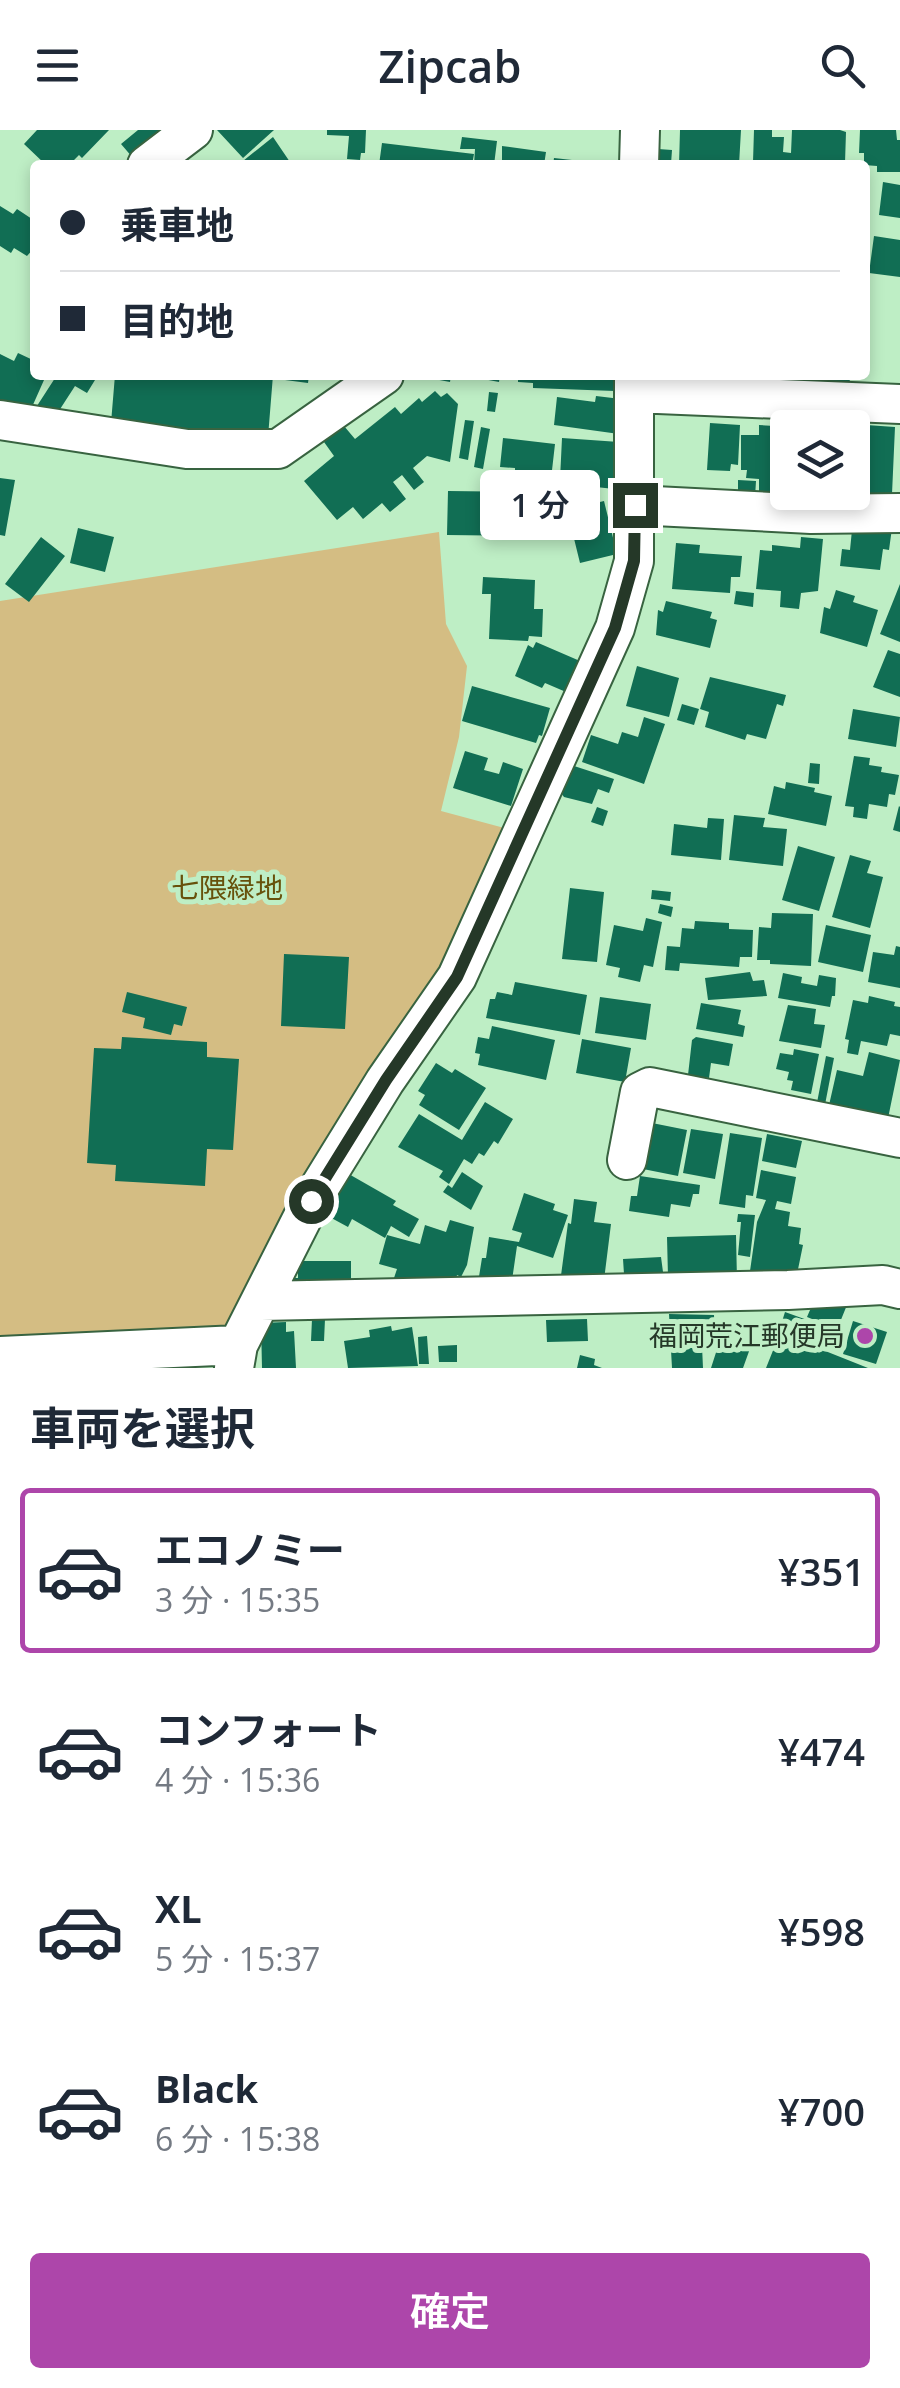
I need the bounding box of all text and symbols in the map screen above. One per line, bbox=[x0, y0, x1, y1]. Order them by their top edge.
text: Zipcab bbox=[379, 35, 521, 96]
icon: menu bbox=[30, 38, 85, 93]
icon: search bbox=[815, 38, 870, 93]
text: 乗車地 bbox=[120, 198, 234, 250]
text: 目的地 bbox=[120, 294, 234, 346]
map controls bbox=[770, 410, 870, 510]
button: layers bbox=[770, 410, 870, 510]
callout: 1 分 bbox=[480, 470, 600, 540]
text: 1 分 bbox=[511, 483, 569, 526]
route end bbox=[613, 483, 658, 528]
park label: 七隈緑地 bbox=[171, 868, 283, 906]
route start bbox=[289, 1179, 334, 1224]
place label: 福岡荒江郵便局 bbox=[649, 1316, 845, 1354]
marker: 福岡荒江郵便局 bbox=[854, 1325, 876, 1347]
text: 車両を選択 bbox=[30, 1397, 255, 1458]
text: エコノミー bbox=[155, 1523, 345, 1575]
icon: car bbox=[35, 1526, 125, 1616]
text: ¥351 bbox=[778, 1545, 865, 1597]
text: 3 分 · 15:35 bbox=[155, 1578, 320, 1621]
text: コンフォート bbox=[155, 1703, 382, 1755]
icon: car bbox=[35, 1706, 125, 1796]
text: ¥474 bbox=[778, 1725, 865, 1777]
text: 4 分 · 15:36 bbox=[155, 1758, 320, 1801]
text: XL bbox=[155, 1882, 202, 1934]
icon: car bbox=[35, 1886, 125, 1976]
text: ¥598 bbox=[778, 1905, 865, 1957]
text: 5 分 · 15:37 bbox=[155, 1937, 320, 1980]
text: Black bbox=[155, 2062, 258, 2114]
icon: car bbox=[35, 2066, 125, 2156]
text: ¥700 bbox=[778, 2085, 865, 2137]
text: 6 分 · 15:38 bbox=[155, 2117, 320, 2160]
button: 確定 bbox=[30, 2253, 870, 2368]

